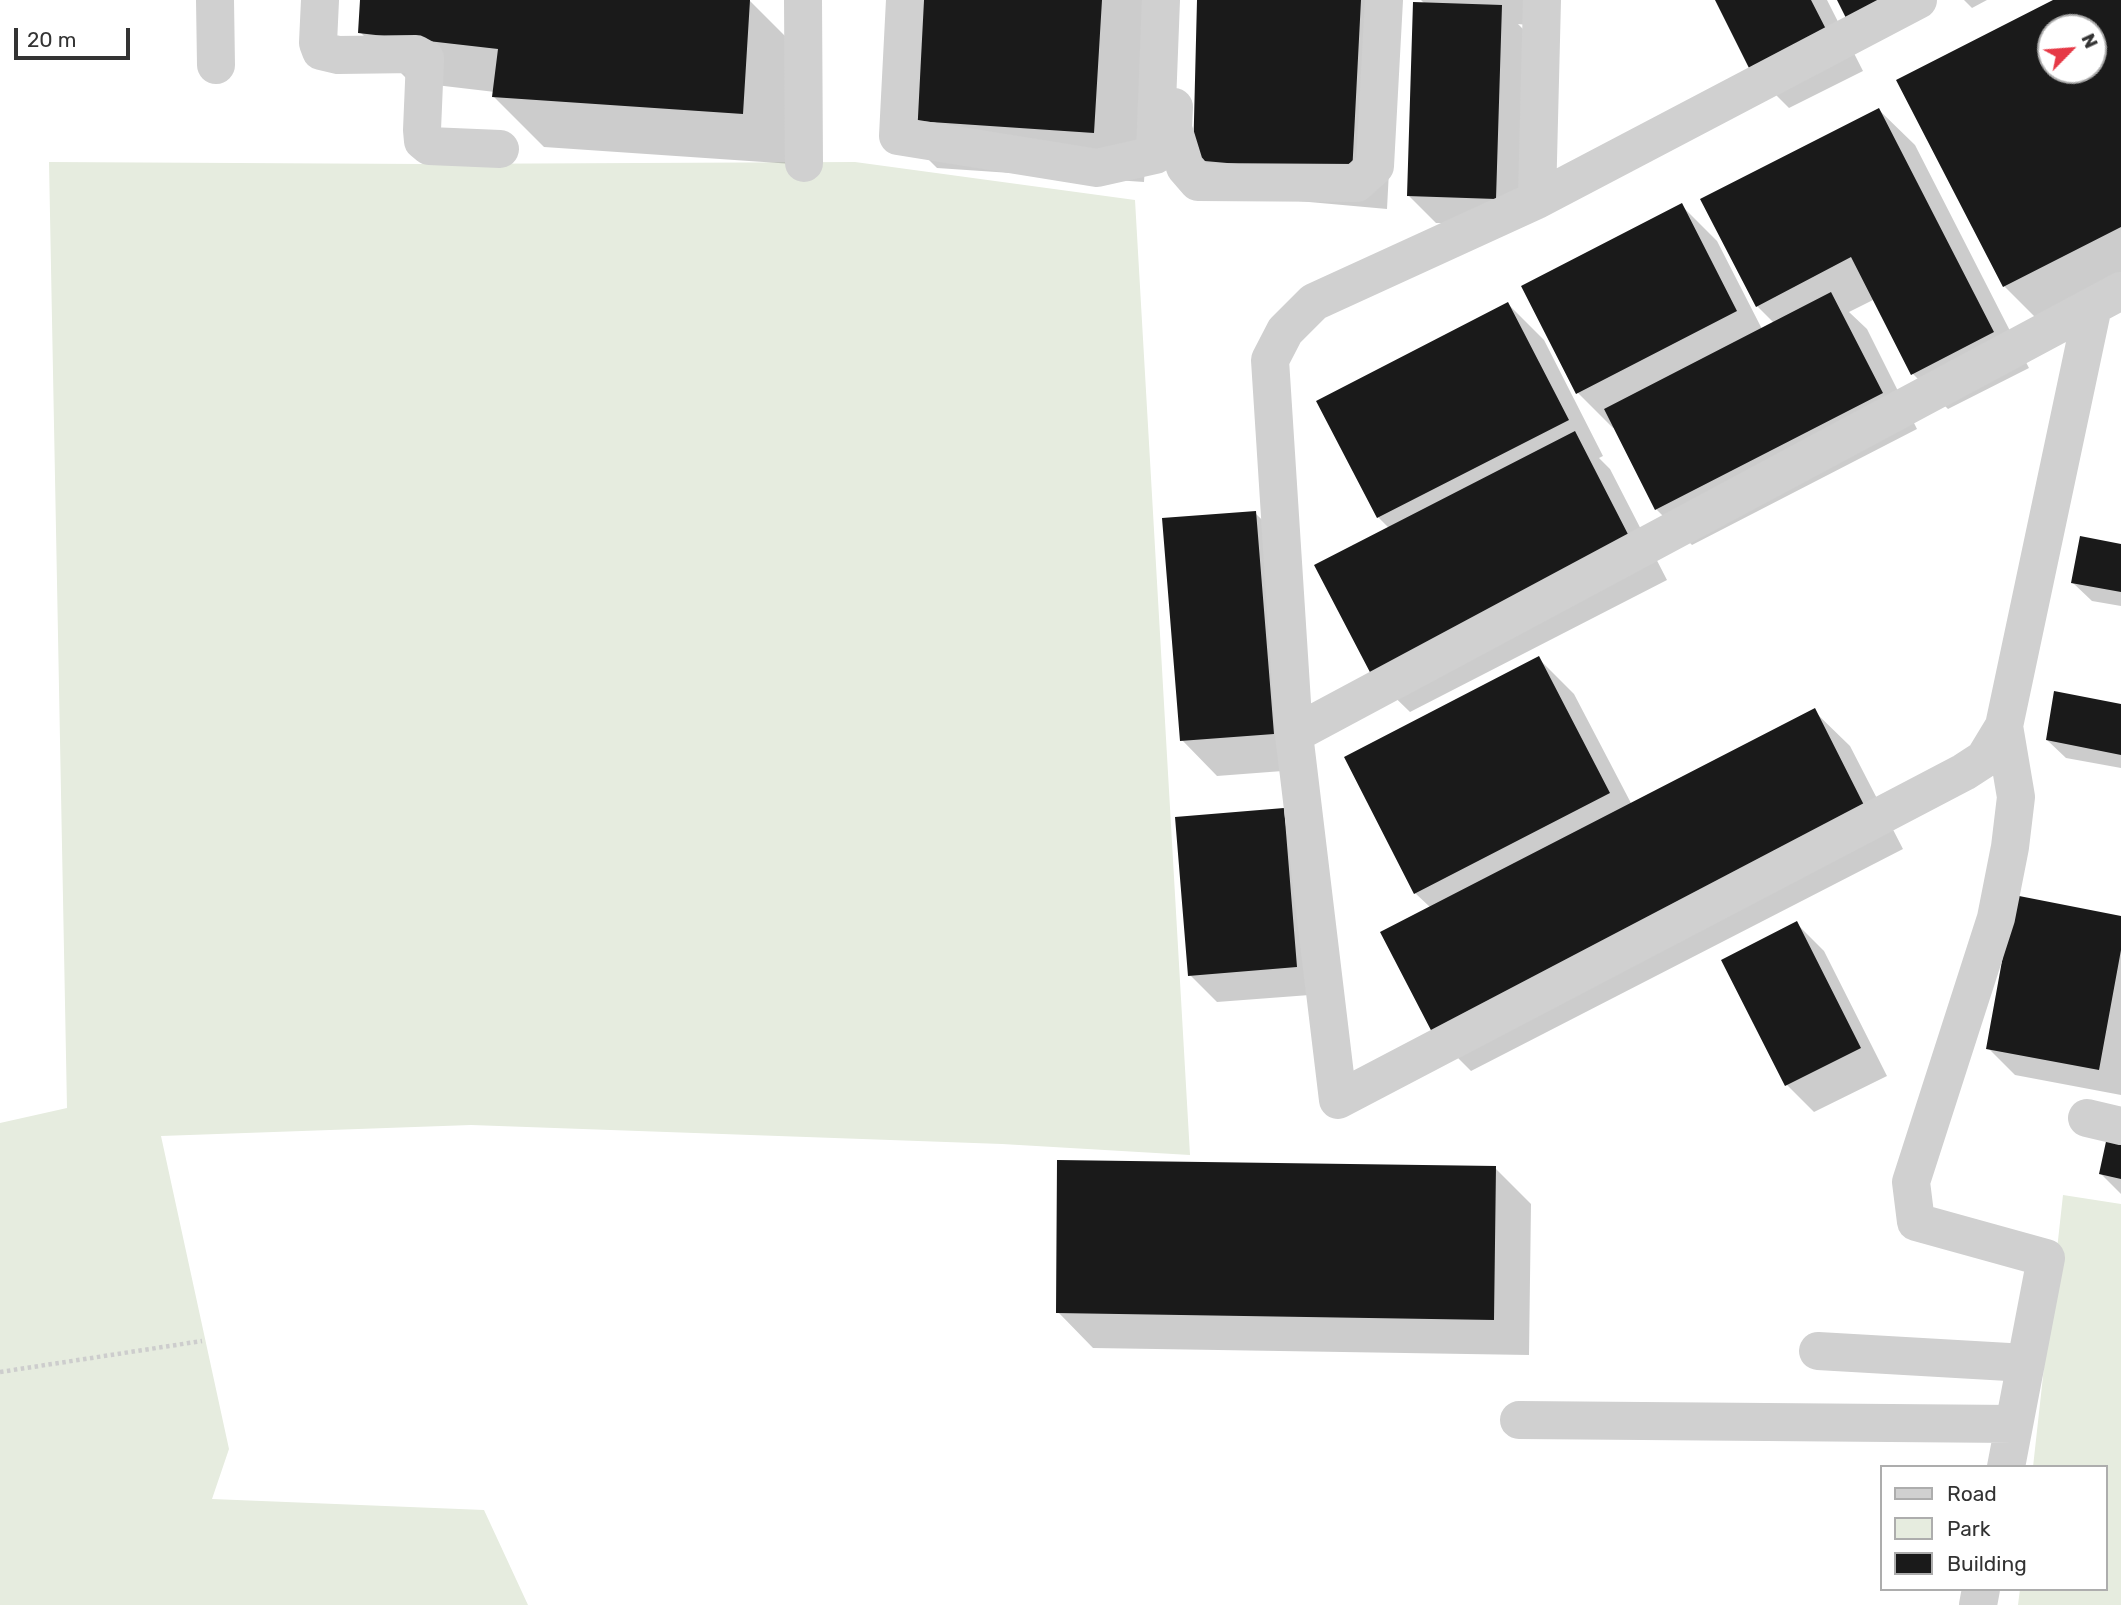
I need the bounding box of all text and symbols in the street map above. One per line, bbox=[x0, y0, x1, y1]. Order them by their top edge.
scale bar bbox=[18, 14, 133, 58]
north arrow bbox=[2037, 14, 2107, 84]
text: 20 m bbox=[27, 27, 76, 52]
text: N bbox=[2076, 30, 2103, 52]
legend bbox=[1880, 1465, 2107, 1591]
text: Road bbox=[1947, 1481, 1997, 1506]
text: Park bbox=[1947, 1516, 1991, 1541]
text: Building bbox=[1947, 1551, 2027, 1576]

